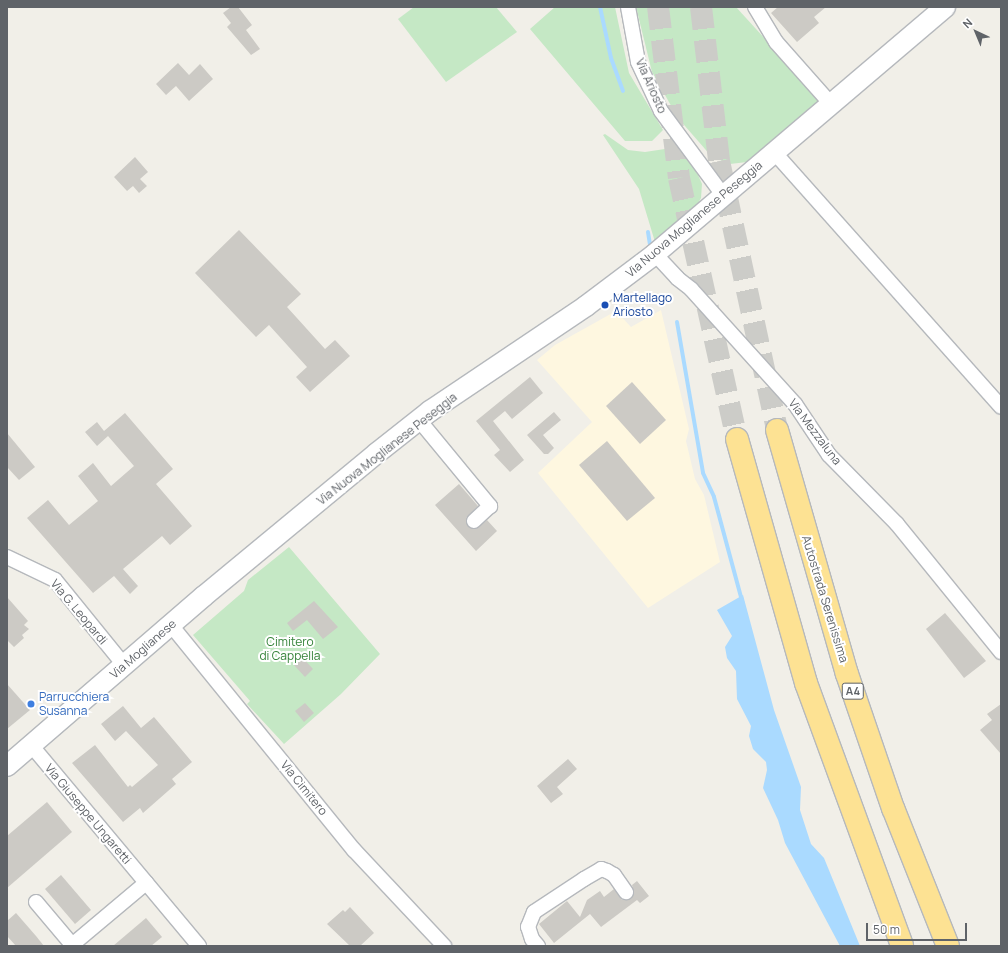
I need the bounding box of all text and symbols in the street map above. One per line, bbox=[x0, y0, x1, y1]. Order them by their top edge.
north arrow bbox=[956, 12, 996, 52]
text: N bbox=[959, 15, 975, 31]
street label: Via Ariosto bbox=[633, 56, 669, 116]
street label: Via Nuova Moglianese Peseggia bbox=[623, 158, 765, 280]
place label: Martellago Ariosto bbox=[613, 291, 672, 319]
marker: Martellago Ariosto bbox=[600, 300, 610, 310]
street label: Via Nuova Moglianese Peseggia bbox=[314, 390, 460, 508]
street label: Via Mezzaluna bbox=[786, 396, 844, 468]
street label: Autostrada Serenissima bbox=[799, 534, 851, 664]
street label: Via G. Leopardi bbox=[48, 577, 110, 647]
street label: Via Moglianese bbox=[107, 616, 179, 682]
park label: Cimitero di Cappella bbox=[259, 635, 321, 663]
road number: A4 bbox=[841, 682, 865, 700]
place label: Parrucchiera Susanna bbox=[39, 690, 109, 718]
marker: Parrucchiera Susanna bbox=[26, 699, 36, 709]
street label: Via Cimitero bbox=[278, 758, 330, 818]
street label: Via Giuseppe Ungaretti bbox=[42, 761, 134, 867]
scale bar bbox=[868, 915, 969, 941]
text: 50 m bbox=[873, 921, 900, 938]

